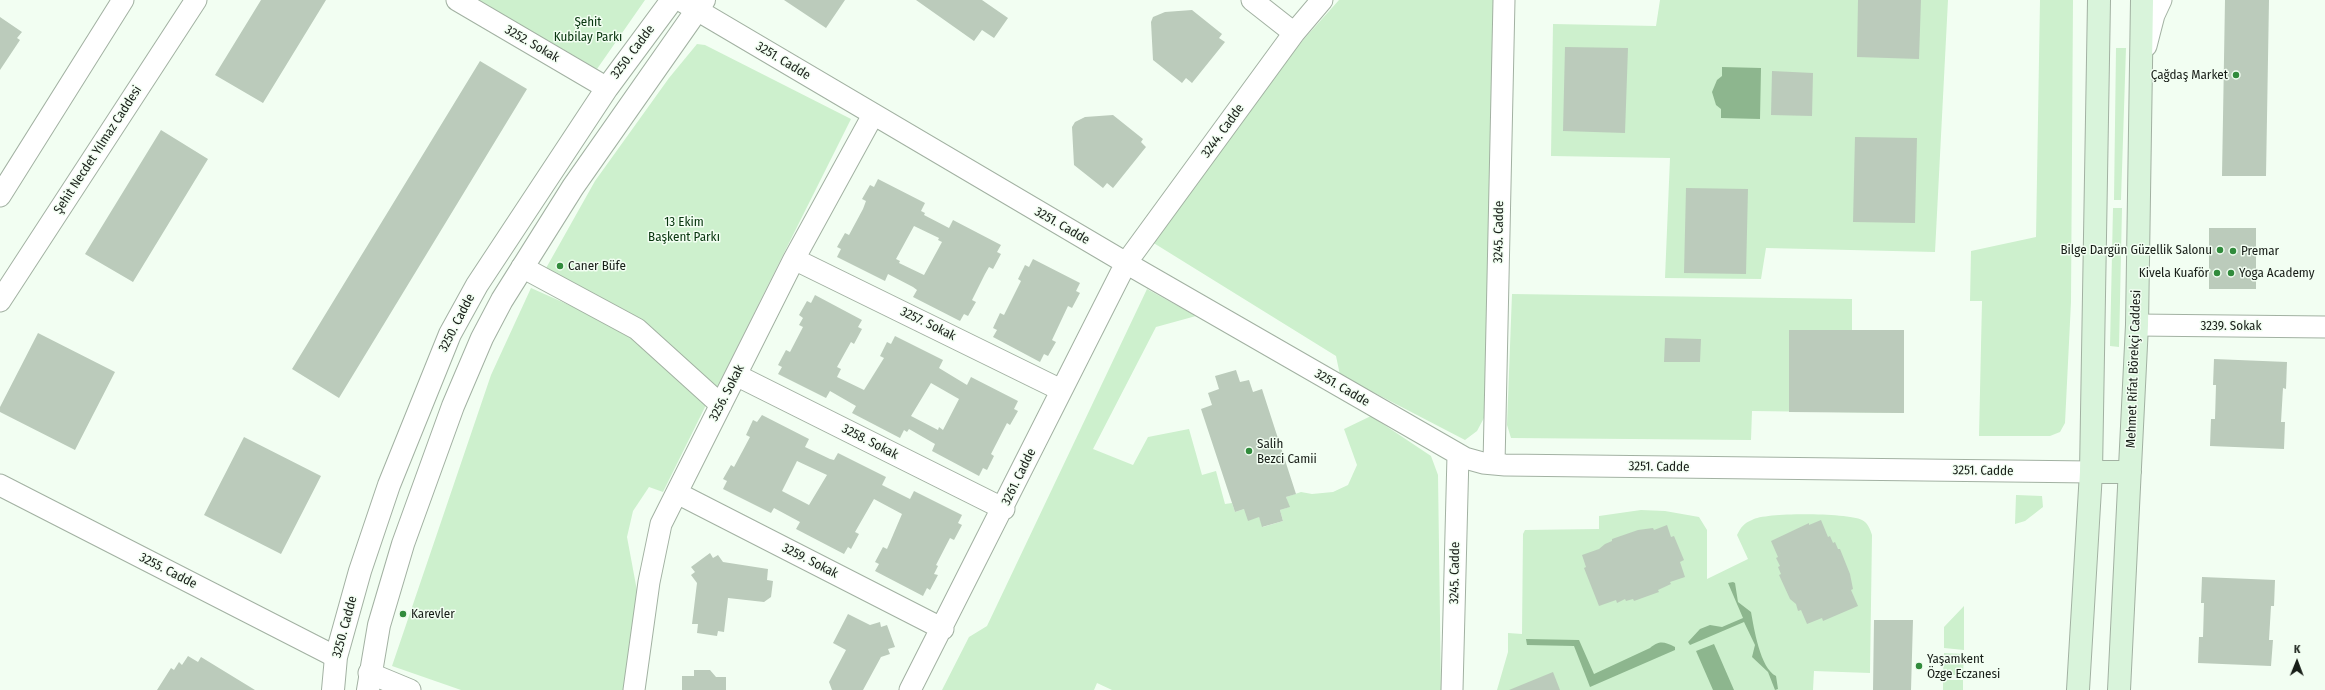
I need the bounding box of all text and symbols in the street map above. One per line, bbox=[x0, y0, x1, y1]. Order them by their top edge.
park label: Şehit Kubilay Parkı bbox=[554, 14, 622, 45]
street label: 3252. Sokak bbox=[502, 22, 562, 66]
street label: 3250. Cadde bbox=[608, 22, 658, 82]
street label: 3251. Cadde bbox=[753, 39, 813, 83]
place label: Çağdaş Market bbox=[2151, 67, 2228, 83]
marker: Çağdaş Market bbox=[2231, 70, 2241, 80]
street label: Şehit Necdet Yılmaz Caddesi bbox=[51, 83, 145, 217]
street label: 3244. Cadde bbox=[1198, 101, 1248, 161]
street label: 3245. Cadde bbox=[1491, 201, 1507, 263]
street label: 3251. Cadde bbox=[1032, 204, 1092, 248]
park label: 13 Ekim Başkent Parkı bbox=[648, 214, 720, 245]
place label: Bilge Dargün Güzellik Salonu bbox=[2060, 242, 2212, 258]
place label: Premar bbox=[2241, 243, 2279, 259]
marker: Bilge Dargün Güzellik Salonu bbox=[2215, 245, 2225, 255]
marker: Premar bbox=[2228, 246, 2238, 256]
place label: Caner Büfe bbox=[568, 258, 626, 274]
marker: Caner Büfe bbox=[555, 261, 565, 271]
place label: Kivela Kuaför bbox=[2139, 265, 2209, 281]
place label: Yoga Academy bbox=[2239, 265, 2315, 281]
marker: Kivela Kuaför bbox=[2212, 268, 2222, 278]
marker: Yoga Academy bbox=[2226, 268, 2236, 278]
street label: Mehmet Rifat Börekçi Caddesi bbox=[2123, 290, 2145, 448]
street label: 3250. Cadde bbox=[436, 291, 478, 355]
street label: 3257. Sokak bbox=[898, 304, 958, 344]
street label: 3239. Sokak bbox=[2201, 318, 2261, 334]
street label: 3256. Sokak bbox=[706, 362, 748, 424]
street label: 3251. Cadde bbox=[1312, 366, 1372, 410]
street label: 3258. Sokak bbox=[839, 421, 901, 463]
place label: Salih Bezci Camii bbox=[1257, 436, 1317, 467]
street label: 3261. Cadde bbox=[999, 446, 1039, 508]
marker: Salih Bezci Camii bbox=[1244, 446, 1254, 456]
street label: 3251. Cadde bbox=[1628, 459, 1690, 475]
street label: 3251. Cadde bbox=[1952, 463, 2014, 479]
street label: 3259. Sokak bbox=[779, 540, 841, 582]
street label: 3245. Cadde bbox=[1447, 542, 1463, 604]
street label: 3255. Cadde bbox=[137, 550, 199, 592]
street label: 3250. Cadde bbox=[329, 594, 361, 660]
place label: Karevler bbox=[411, 606, 455, 622]
marker: Karevler bbox=[398, 609, 408, 619]
north arrow bbox=[2277, 642, 2317, 682]
text: K bbox=[2294, 643, 2301, 656]
place label: Yaşamkent Özge Eczanesi bbox=[1927, 651, 2000, 682]
marker: Yaşamkent Özge Eczanesi bbox=[1914, 661, 1924, 671]

